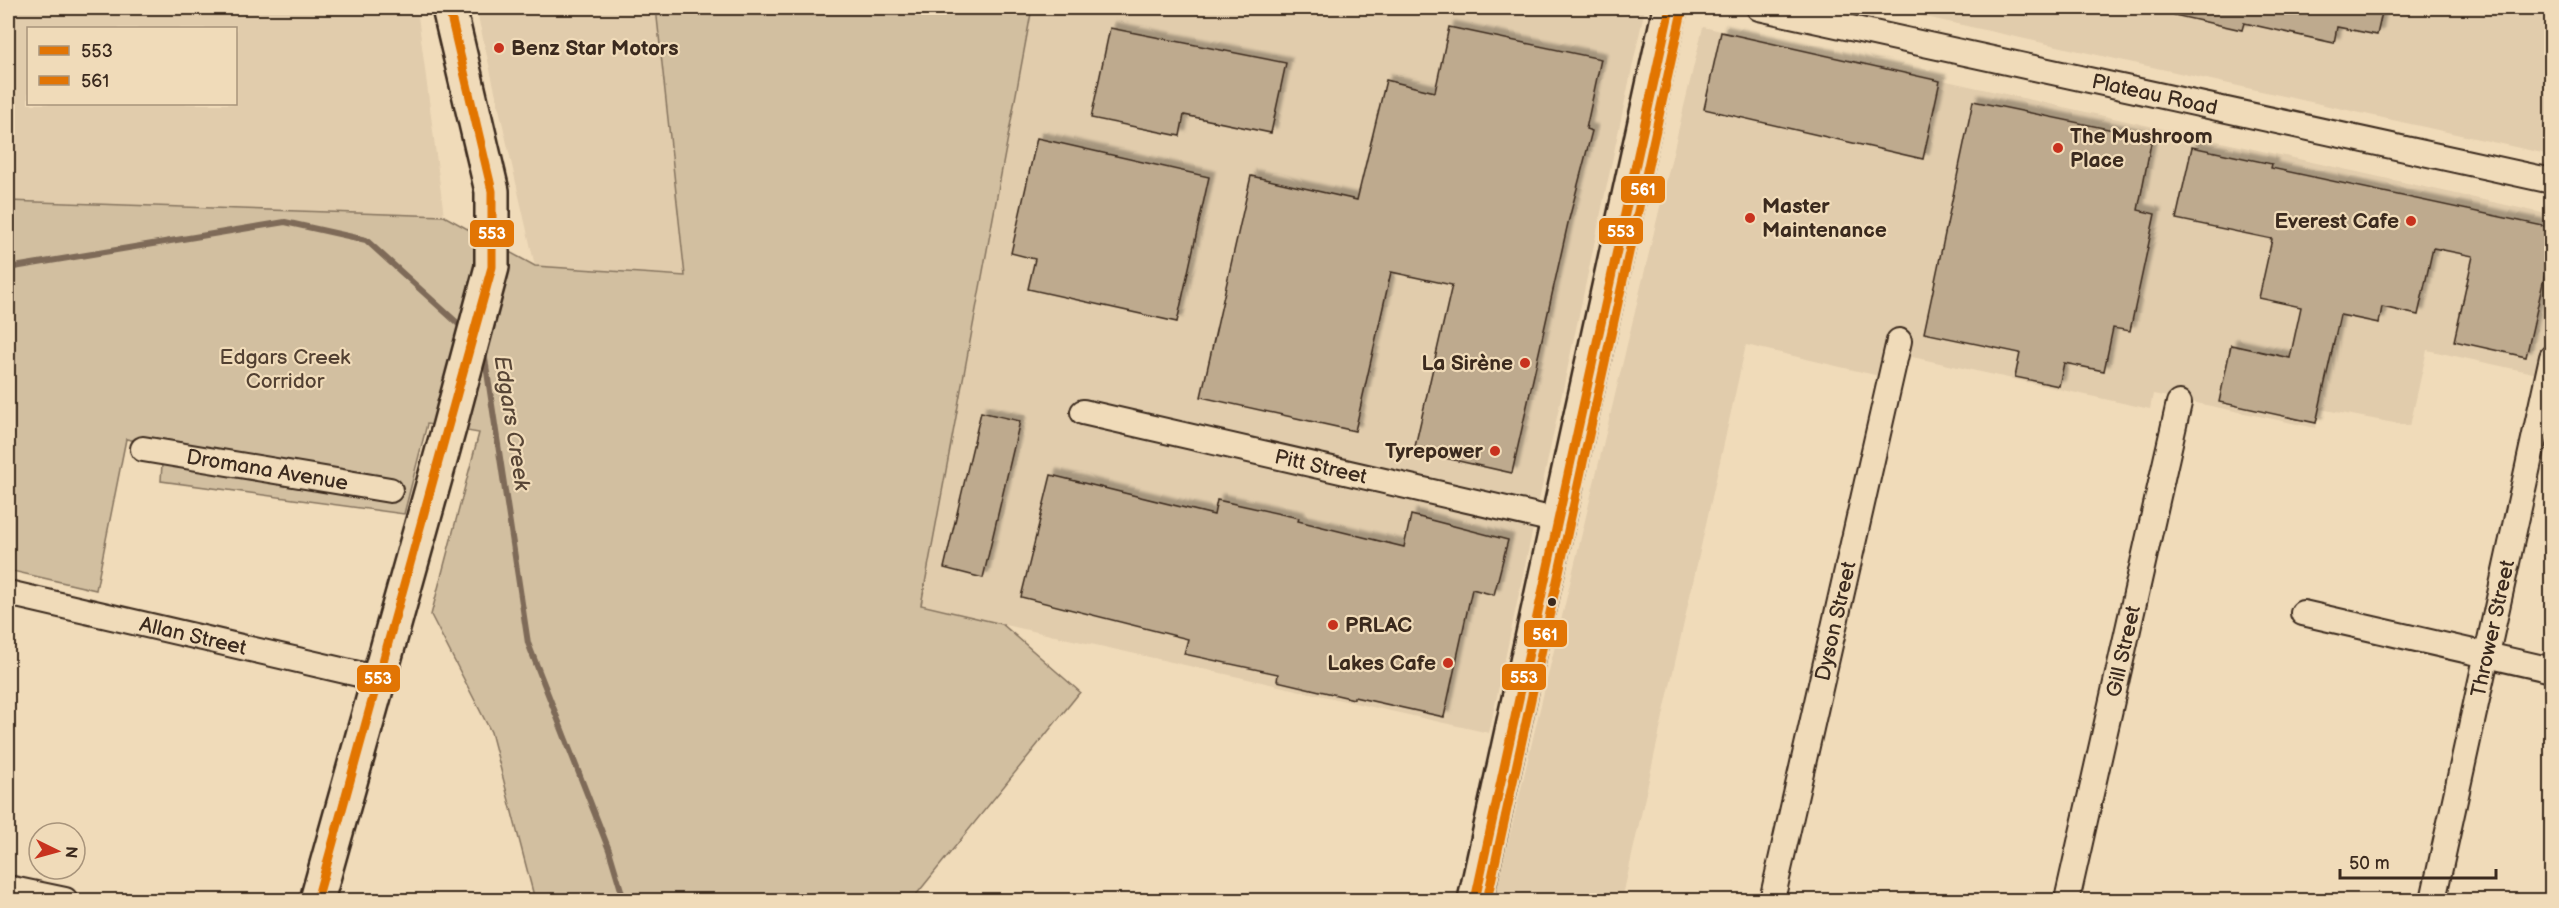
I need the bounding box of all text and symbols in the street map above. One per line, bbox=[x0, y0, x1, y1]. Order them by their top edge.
legend bbox=[27, 27, 237, 105]
place label: Benz Star Motors bbox=[511, 36, 679, 61]
text: 553 bbox=[81, 41, 113, 62]
marker: Benz Star Motors bbox=[492, 41, 506, 55]
street label: Plateau Road bbox=[2089, 69, 2220, 121]
text: 561 bbox=[81, 71, 109, 92]
place label: The Mushroom Place bbox=[2070, 124, 2213, 173]
marker: The Mushroom Place bbox=[2051, 141, 2065, 155]
line badge: 561 bbox=[1620, 175, 1666, 204]
text: 561 bbox=[1630, 181, 1656, 200]
place label: Master Maintenance bbox=[1762, 194, 1887, 243]
place label: Everest Cafe bbox=[2274, 209, 2399, 234]
marker: Master Maintenance bbox=[1743, 211, 1757, 225]
marker: Everest Cafe bbox=[2404, 214, 2418, 228]
line badge: 553 bbox=[1598, 217, 1644, 245]
line badge: 553 bbox=[469, 219, 515, 248]
text: 553 bbox=[1607, 223, 1635, 242]
text: 553 bbox=[478, 225, 506, 244]
park label: Edgars Creek Corridor bbox=[220, 345, 351, 394]
place label: La Sirène bbox=[1422, 351, 1513, 376]
water label: Edgars Creek bbox=[488, 354, 536, 494]
marker: La Sirène bbox=[1518, 356, 1532, 370]
place label: Tyrepower bbox=[1385, 439, 1484, 464]
street label: Dromana Avenue bbox=[184, 444, 350, 496]
street label: Pitt Street bbox=[1272, 444, 1370, 490]
marker: Tyrepower bbox=[1488, 444, 1502, 458]
street label: Thrower Street bbox=[2466, 557, 2520, 699]
street label: Dyson Street bbox=[1810, 559, 1862, 683]
unlabelled marker bbox=[1546, 596, 1558, 608]
street label: Gill Street bbox=[2101, 603, 2146, 699]
street label: Allan Street bbox=[137, 612, 249, 661]
place label: PRLAC bbox=[1345, 613, 1412, 638]
marker: PRLAC bbox=[1326, 618, 1340, 632]
line badge: 561 bbox=[1523, 619, 1568, 648]
text: 561 bbox=[1532, 626, 1558, 645]
place label: Lakes Cafe bbox=[1327, 651, 1436, 676]
marker: Lakes Cafe bbox=[1441, 656, 1455, 670]
line badge: 553 bbox=[1501, 663, 1547, 691]
line badge: 553 bbox=[356, 664, 401, 693]
text: 553 bbox=[1510, 669, 1538, 688]
text: 553 bbox=[364, 670, 392, 689]
north arrow bbox=[27, 821, 87, 881]
scale bar bbox=[2340, 842, 2496, 880]
text: N bbox=[60, 845, 80, 859]
text: 50 m bbox=[2349, 853, 2390, 874]

